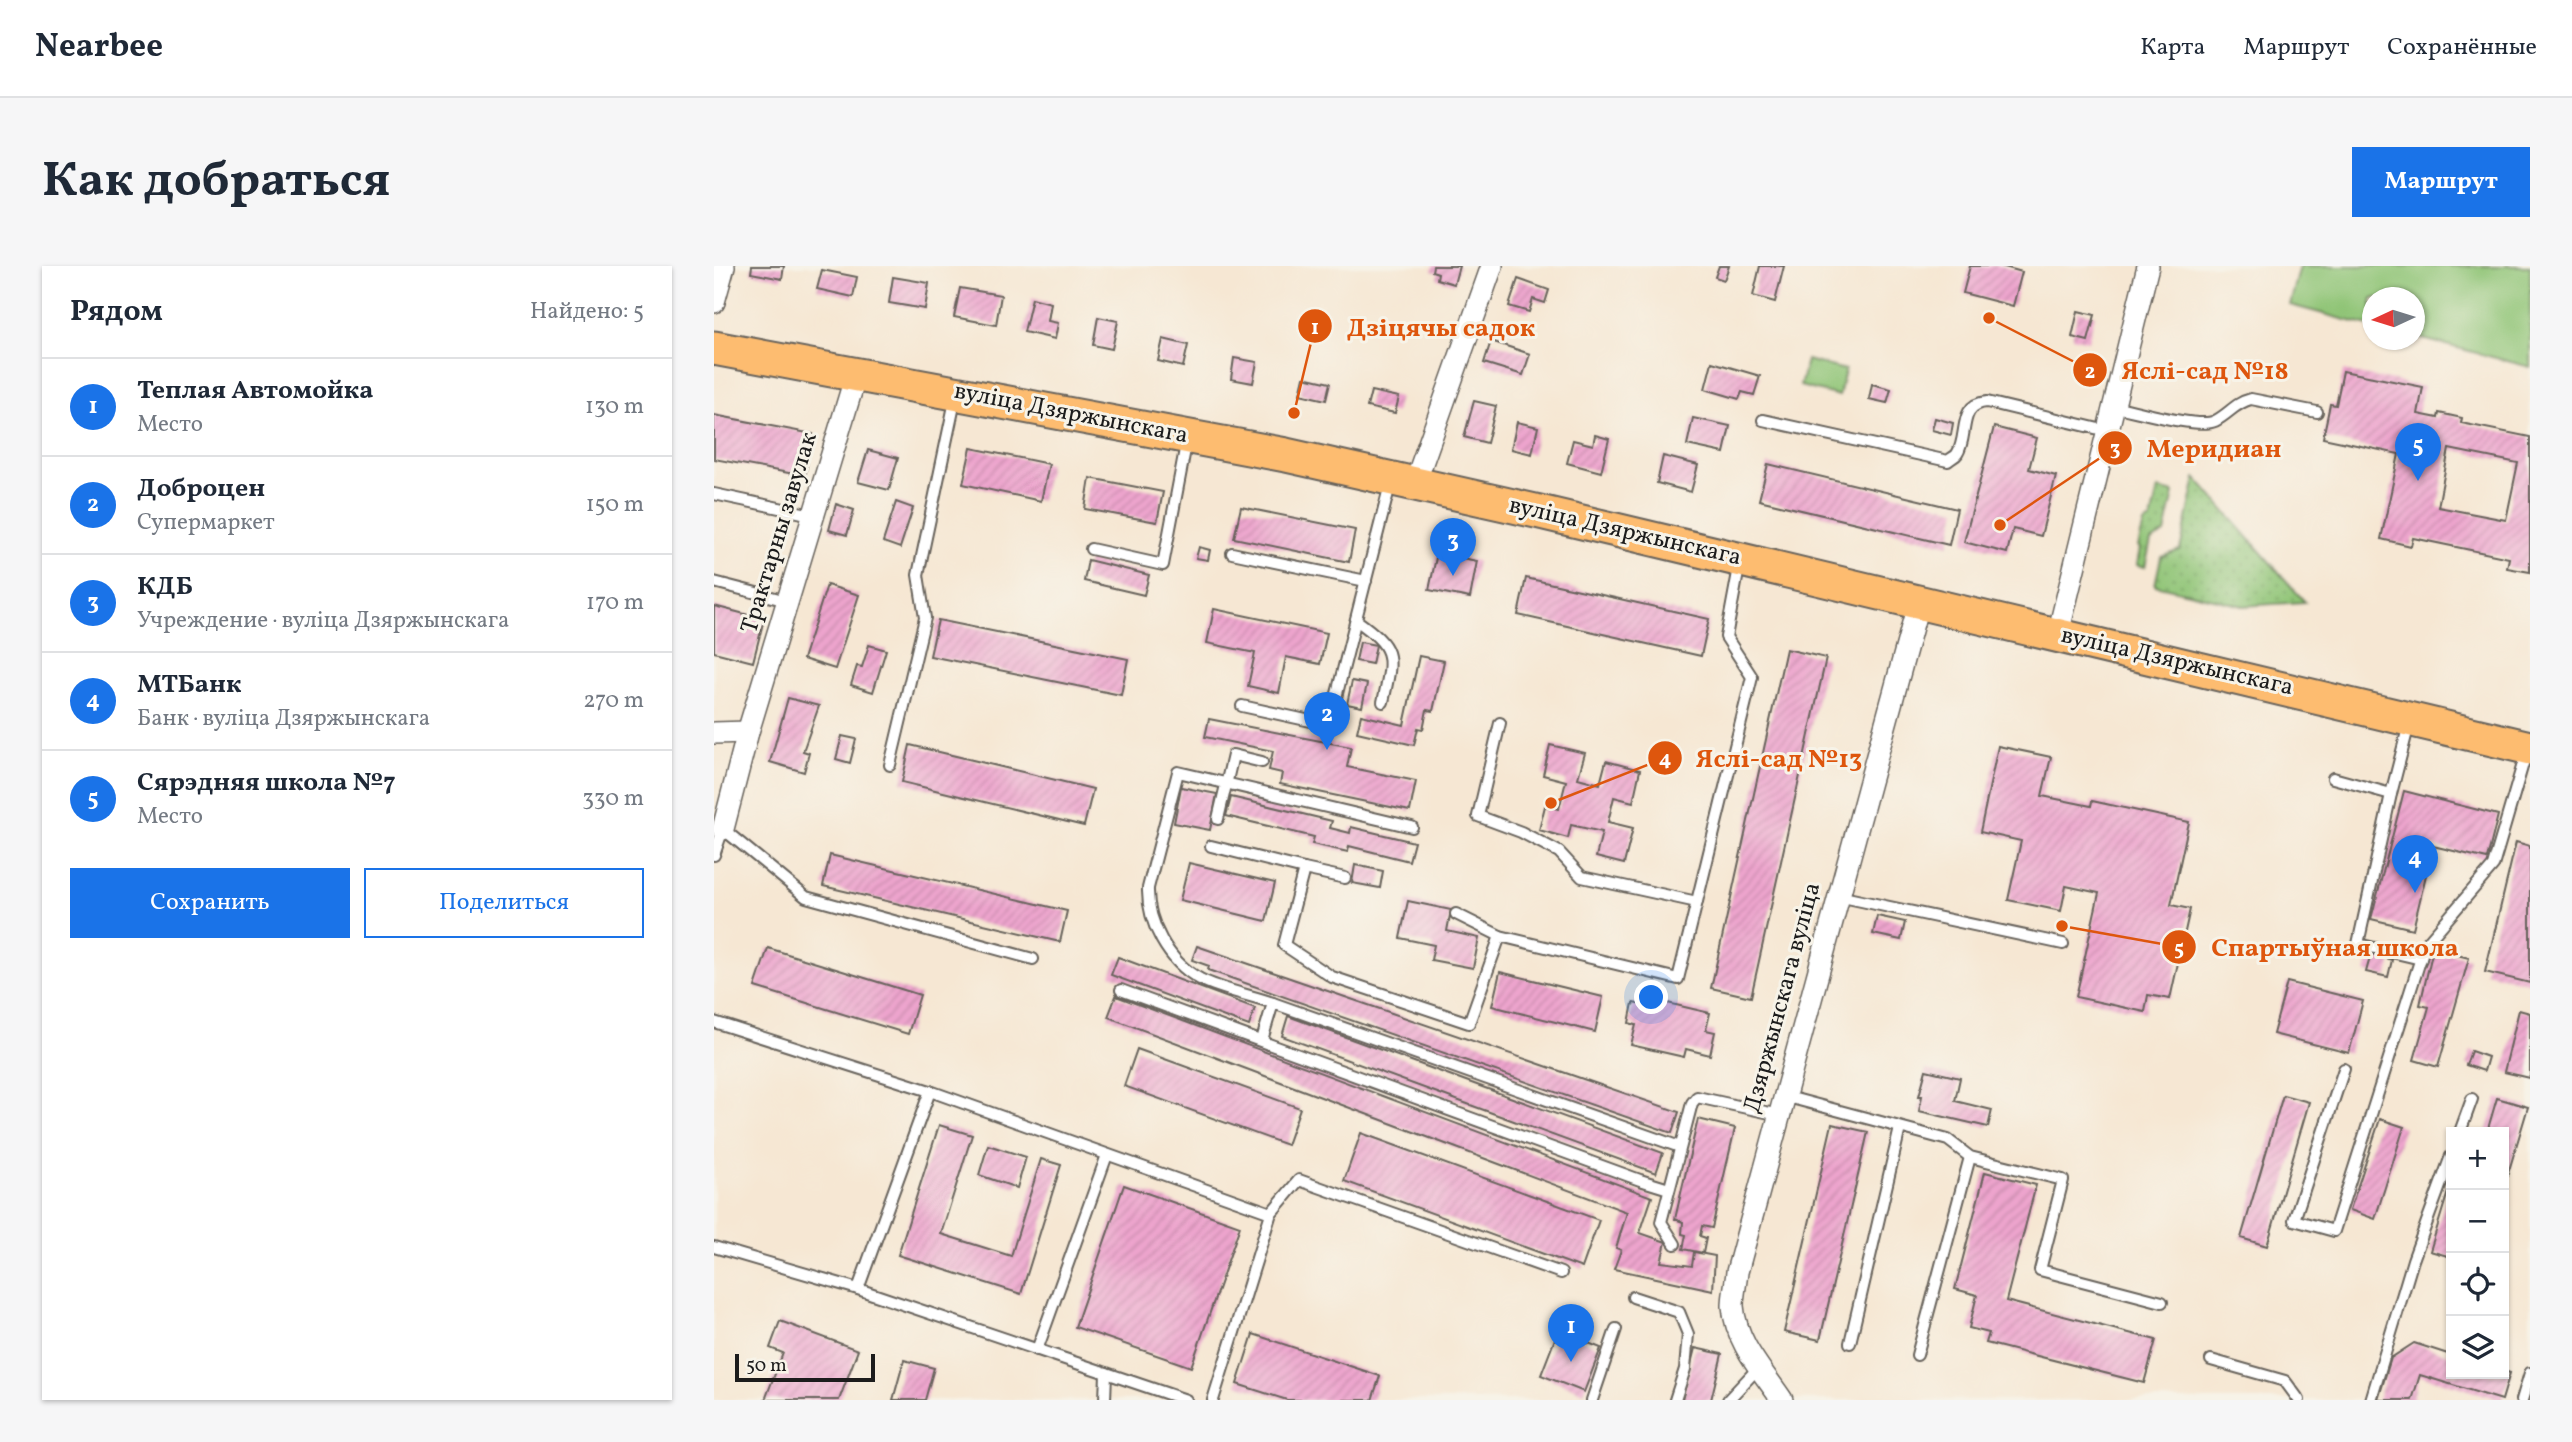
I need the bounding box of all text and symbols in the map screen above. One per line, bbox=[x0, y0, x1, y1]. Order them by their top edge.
text: Nearbee bbox=[35, 25, 163, 71]
text: Карта bbox=[2140, 31, 2205, 65]
text: Маршрут bbox=[2243, 31, 2349, 65]
text: Сохранённые bbox=[2387, 31, 2537, 65]
button: Маршрут bbox=[2352, 147, 2530, 217]
text: Как добраться bbox=[42, 148, 390, 217]
north arrow bbox=[2362, 287, 2425, 350]
text: Рядом bbox=[70, 291, 163, 333]
text: Найдено: 5 bbox=[530, 296, 644, 328]
callout: Дзіцячы садок bbox=[1298, 303, 1549, 350]
text: Дзіцячы садок bbox=[1347, 311, 1536, 347]
text: 1 bbox=[1311, 314, 1319, 343]
callout: Яслі-сад №18 bbox=[2073, 347, 2303, 394]
text: Яслі-сад №18 bbox=[2121, 354, 2289, 390]
text: 2 bbox=[2085, 358, 2095, 387]
text: Теплая Автомойка bbox=[137, 373, 373, 409]
street label: вуліца Дзяржынскага bbox=[951, 375, 1191, 453]
text: 1 bbox=[88, 391, 98, 423]
text: 130 m bbox=[585, 391, 644, 423]
text: Место bbox=[137, 409, 203, 441]
pin: 5 bbox=[2395, 423, 2441, 481]
callout: Меридиан bbox=[2097, 424, 2295, 471]
street label: Трактарны завулак bbox=[733, 428, 827, 638]
text: Меридиан bbox=[2147, 432, 2281, 468]
text: 3 bbox=[2110, 435, 2120, 464]
text: Доброцен bbox=[137, 471, 265, 507]
text: 2 bbox=[87, 489, 99, 521]
text: 150 m bbox=[586, 489, 644, 521]
street label: вуліца Дзяржынскага bbox=[1505, 489, 1745, 575]
text: Супермаркет bbox=[137, 507, 275, 539]
pin: 3 bbox=[1430, 518, 1476, 576]
text: КДБ bbox=[137, 569, 193, 605]
text: 3 bbox=[87, 587, 99, 619]
text: 170 m bbox=[586, 587, 644, 619]
text: Учреждение · вуліца Дзяржынскага bbox=[137, 605, 509, 637]
street label: вуліца Дзяржынскага bbox=[2057, 619, 2297, 705]
text: МТБанк bbox=[137, 667, 241, 703]
text: 4 bbox=[86, 685, 100, 717]
text: 270 m bbox=[583, 685, 644, 717]
pin: 2 bbox=[1304, 692, 1350, 750]
text: Банк · вуліца Дзяржынскага bbox=[137, 703, 430, 735]
callout: Яслі-сад №13 bbox=[1647, 735, 1877, 782]
text: Яслі-сад №13 bbox=[1696, 742, 1862, 778]
text: 4 bbox=[1659, 745, 1672, 774]
text: Сярэдняя школа №7 bbox=[137, 765, 396, 801]
text: 5 bbox=[87, 783, 99, 815]
text: 330 m bbox=[582, 783, 644, 815]
text: Место bbox=[137, 801, 203, 833]
pin: 4 bbox=[2392, 835, 2438, 893]
button: Сохранить bbox=[70, 868, 350, 938]
button: Поделиться bbox=[364, 868, 644, 938]
street label: Дзяржынскага вуліца bbox=[1736, 879, 1830, 1117]
callout: Спартыўная школа bbox=[2162, 924, 2472, 971]
text: Спартыўная школа bbox=[2211, 931, 2459, 967]
text: 5 bbox=[2174, 935, 2184, 964]
your location bbox=[1634, 980, 1668, 1014]
map controls bbox=[2446, 1127, 2509, 1379]
button: + bbox=[2446, 1127, 2509, 1190]
button: − bbox=[2446, 1190, 2509, 1253]
button: locate bbox=[2446, 1253, 2509, 1316]
pin: 1 bbox=[1548, 1304, 1594, 1362]
button: layers bbox=[2446, 1316, 2509, 1379]
scale bar bbox=[735, 1351, 875, 1383]
text: 50 m bbox=[746, 1353, 787, 1379]

